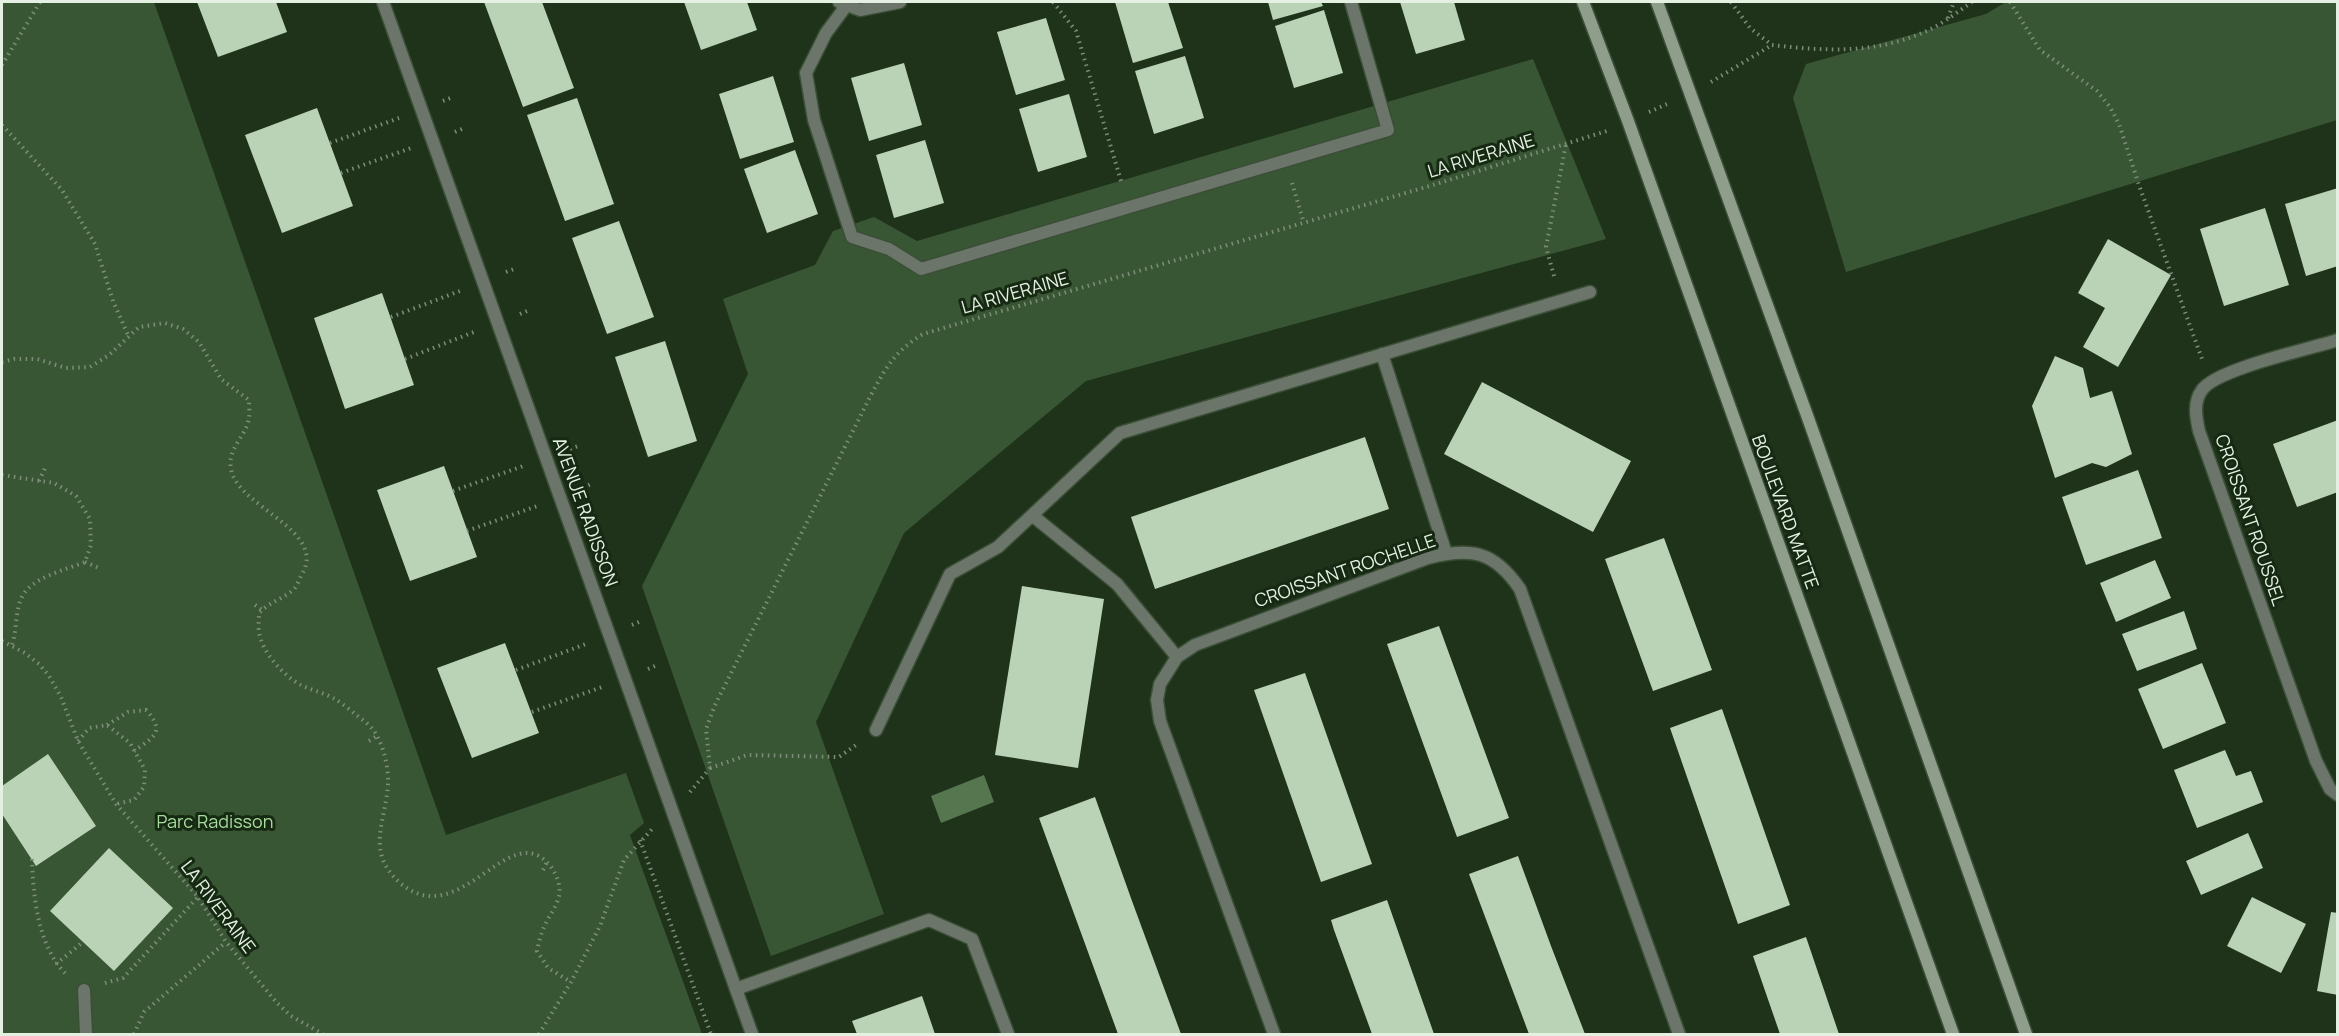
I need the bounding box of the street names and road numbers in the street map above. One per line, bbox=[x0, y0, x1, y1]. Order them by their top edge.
street label: LA RIVERAINE bbox=[1424, 127, 1537, 183]
street label: LA RIVERAINE bbox=[958, 265, 1071, 319]
street label: BOULEVARD MATTE bbox=[1747, 431, 1825, 592]
street label: CROISSANT ROUSSEL bbox=[2210, 431, 2292, 609]
street label: AVENUE RADISSON bbox=[548, 434, 624, 589]
street label: CROISSANT ROCHELLE bbox=[1251, 528, 1438, 612]
street label: LA RIVERAINE bbox=[176, 855, 262, 958]

